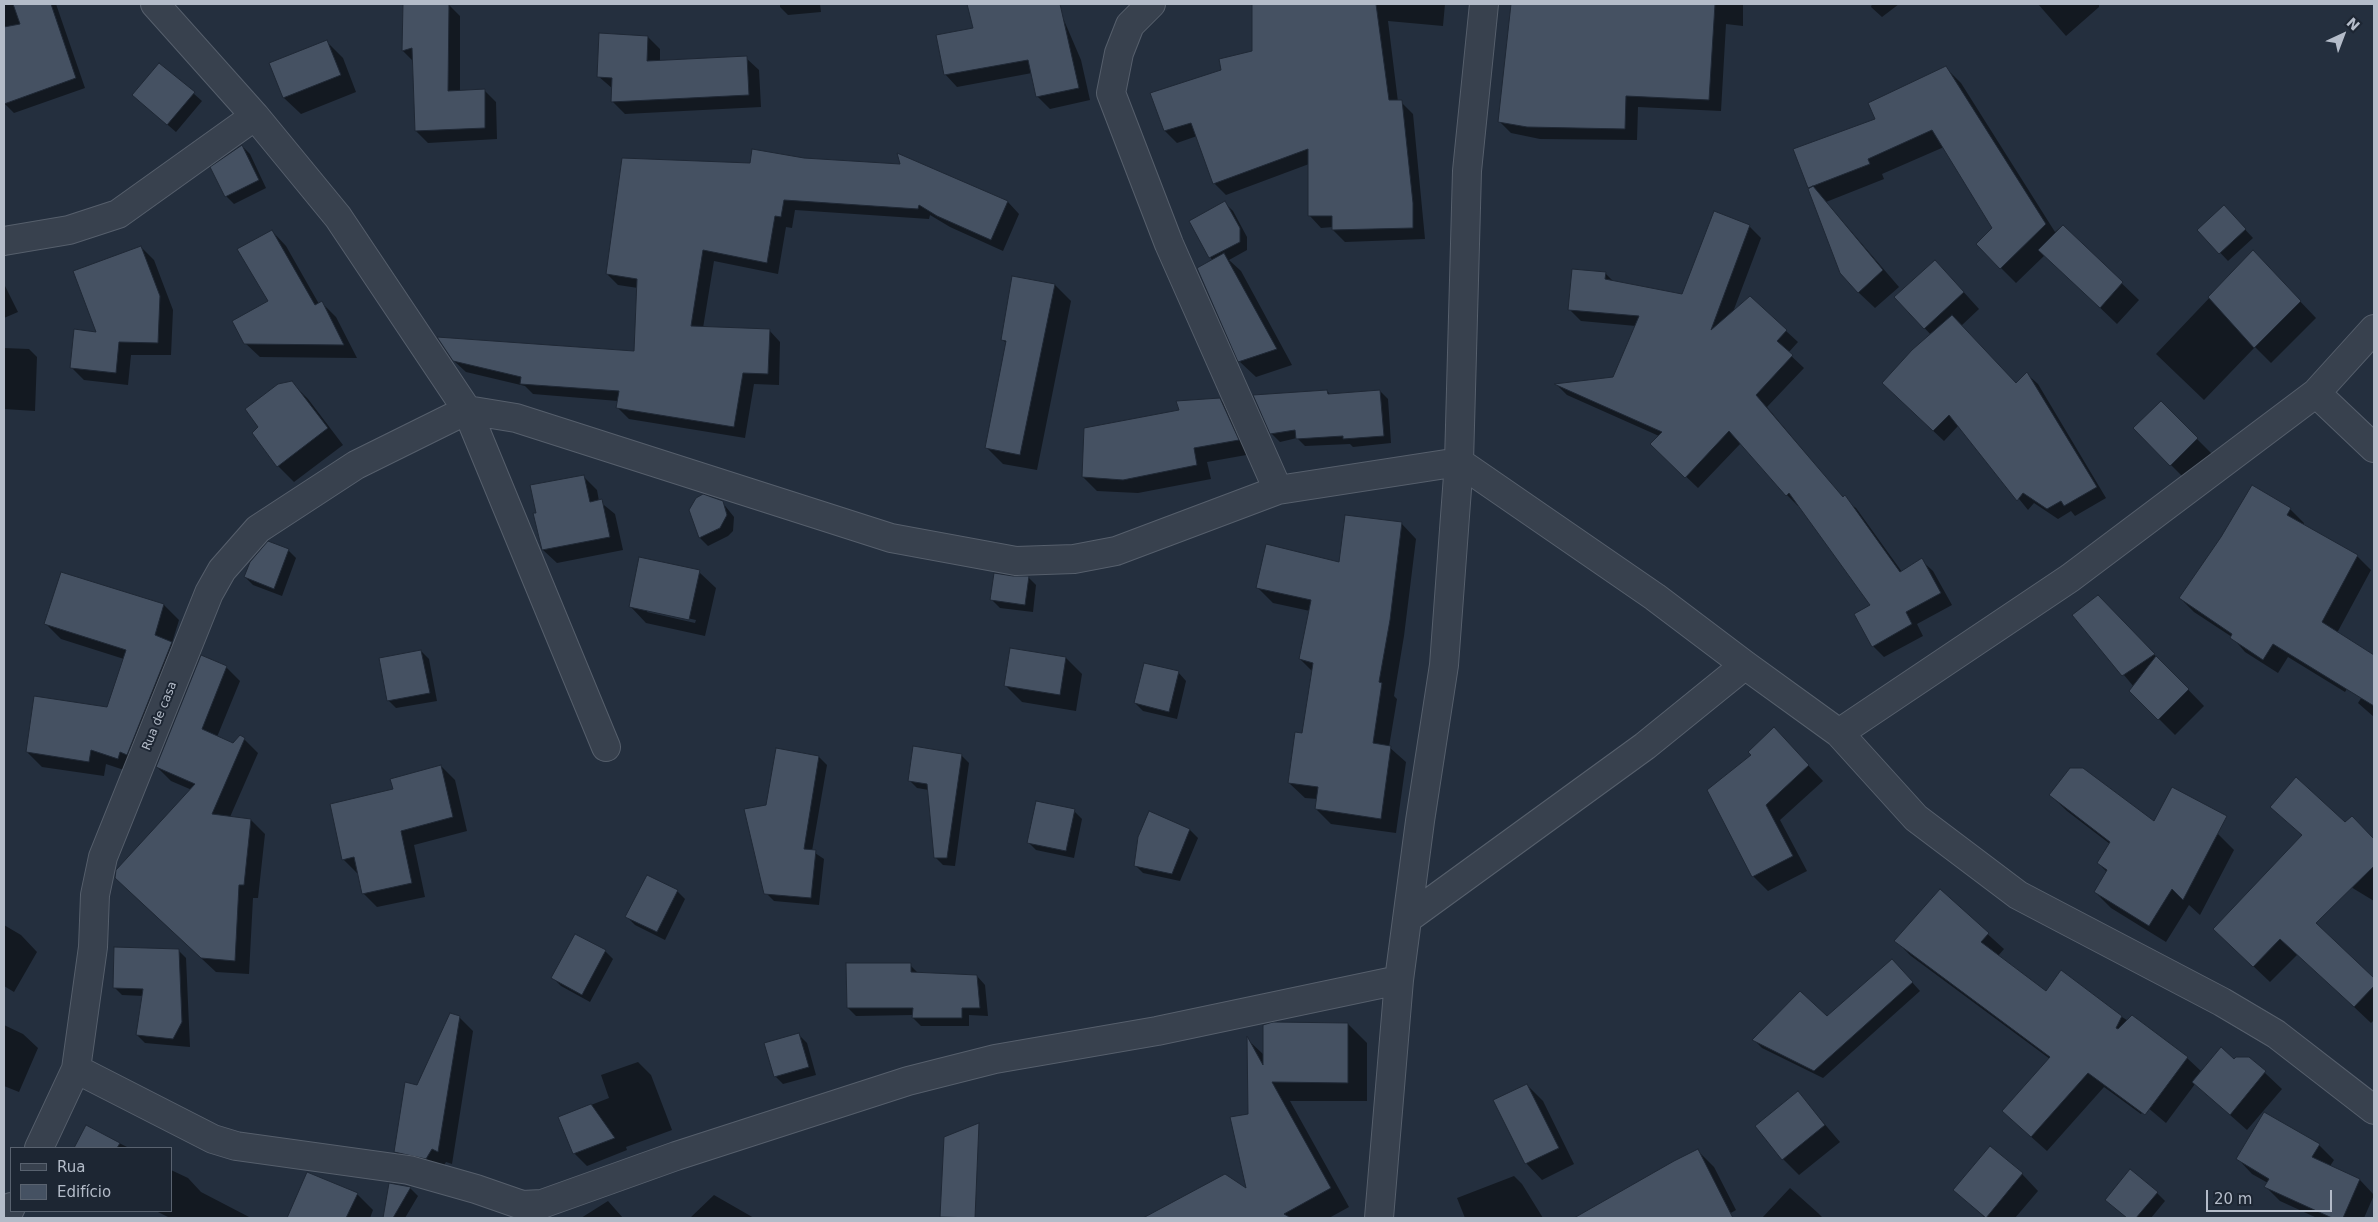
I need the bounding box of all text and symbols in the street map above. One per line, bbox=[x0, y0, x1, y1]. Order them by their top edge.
north arrow bbox=[2318, 10, 2368, 60]
text: N bbox=[2343, 14, 2363, 34]
street label: Rua de casa bbox=[140, 679, 180, 753]
legend bbox=[10, 1147, 172, 1212]
text: Rua bbox=[57, 1158, 85, 1176]
scale bar bbox=[2208, 1180, 2334, 1212]
text: Edifício bbox=[57, 1183, 111, 1201]
text: 20 m bbox=[2214, 1190, 2252, 1208]

